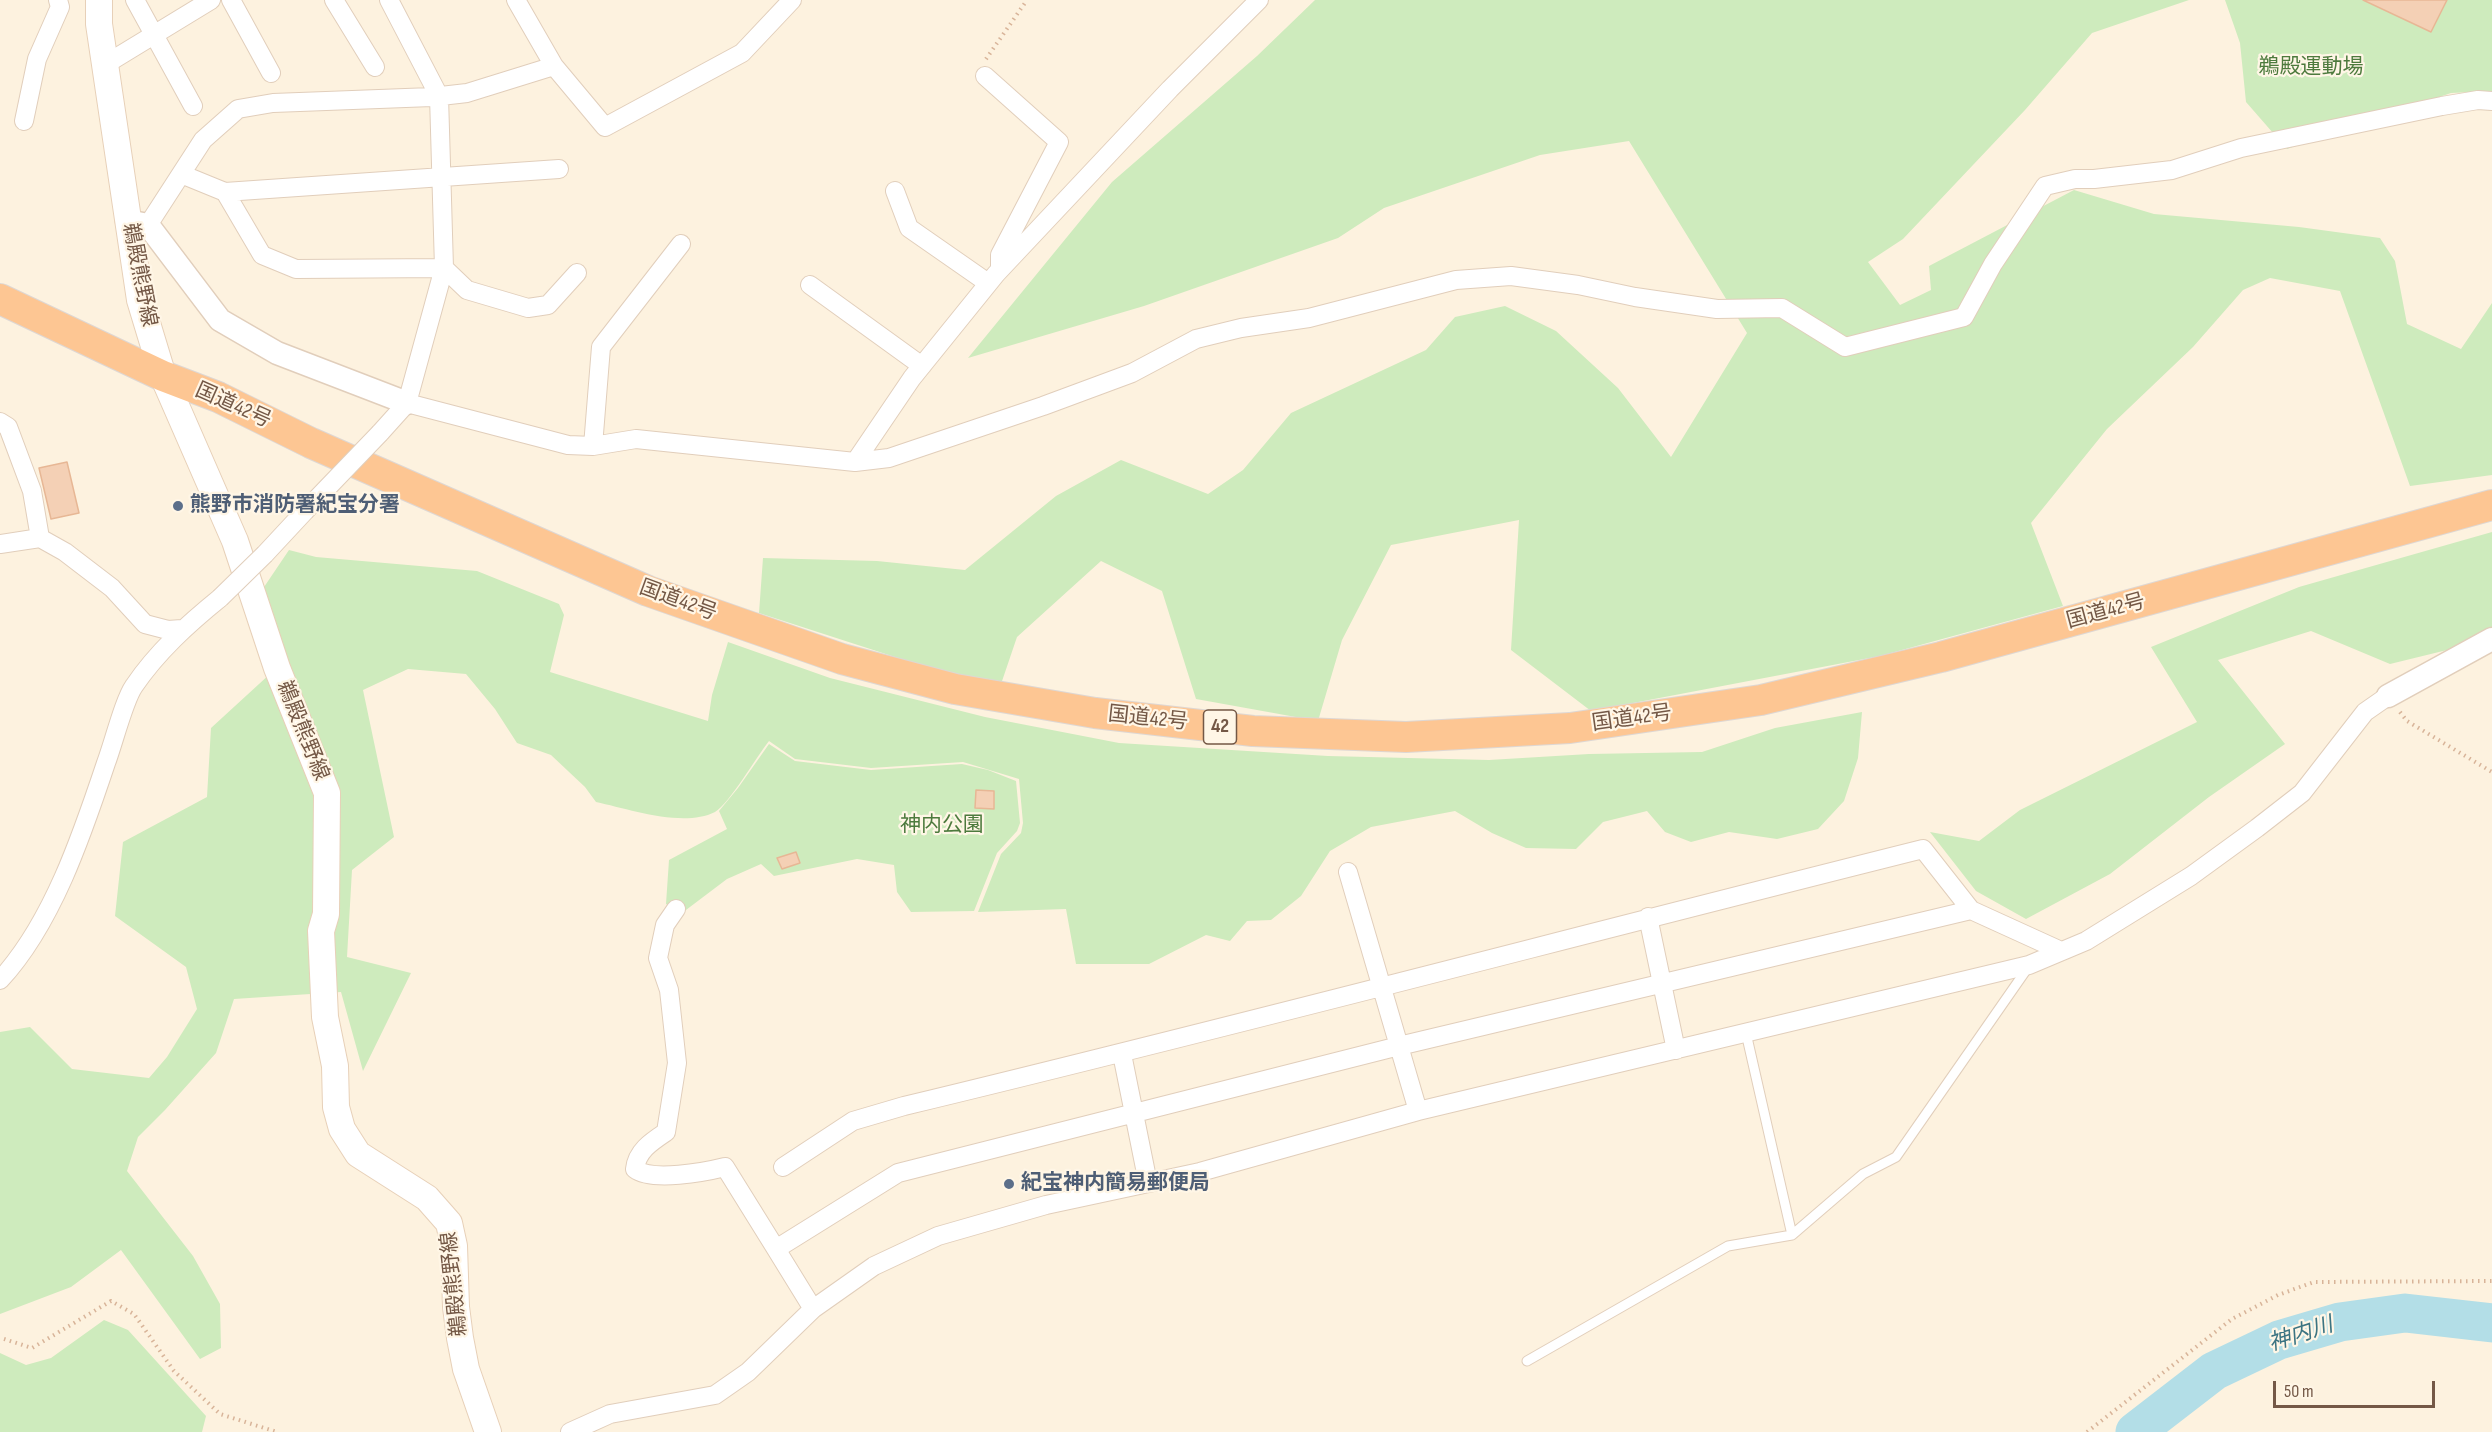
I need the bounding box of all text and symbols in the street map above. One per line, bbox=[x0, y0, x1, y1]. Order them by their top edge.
park label: 鵜殿運動場 bbox=[2259, 55, 2363, 81]
street label: 鵜殿熊野線 bbox=[117, 221, 161, 329]
street label: 国道42号 bbox=[191, 378, 275, 434]
place label: 熊野市消防署紀宝分署 bbox=[190, 493, 400, 519]
marker: 熊野市消防署紀宝分署 bbox=[171, 499, 185, 513]
street label: 国道42号 bbox=[636, 575, 720, 627]
street label: 国道42号 bbox=[2064, 589, 2148, 635]
street label: 鵜殿熊野線 bbox=[271, 678, 333, 784]
street label: 国道42号 bbox=[1590, 701, 1674, 737]
street label: 国道42号 bbox=[1107, 702, 1189, 736]
road number: 42 bbox=[1204, 710, 1236, 744]
park label: 神内公園 bbox=[900, 813, 984, 839]
place label: 紀宝神内簡易郵便局 bbox=[1021, 1171, 1210, 1197]
marker: 紀宝神内簡易郵便局 bbox=[1002, 1177, 1016, 1191]
street label: 鵜殿熊野線 bbox=[437, 1230, 473, 1338]
water label: 神内川 bbox=[2266, 1312, 2336, 1358]
scale bar bbox=[2276, 1369, 2438, 1407]
text: 50 m bbox=[2284, 1381, 2314, 1402]

